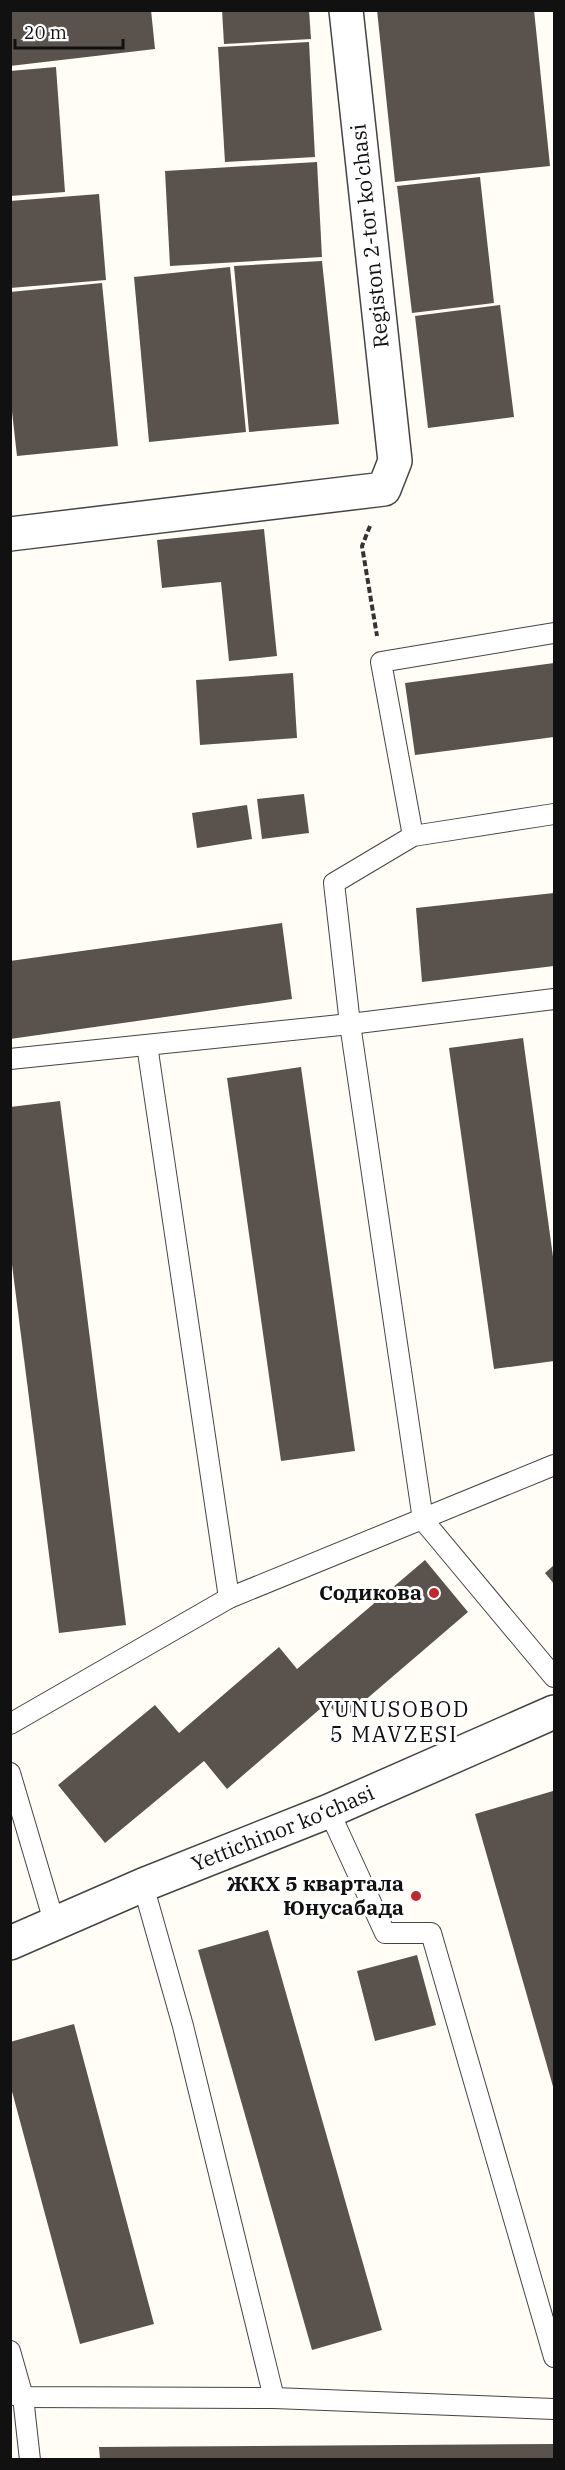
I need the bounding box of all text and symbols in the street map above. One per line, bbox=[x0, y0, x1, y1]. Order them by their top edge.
scale bar bbox=[15, 12, 123, 50]
text: 20 m bbox=[24, 21, 67, 44]
street label: Registon 2-tor ko'chasi bbox=[343, 123, 395, 350]
place label: Содикова bbox=[319, 1578, 422, 1606]
marker: Содикова bbox=[427, 1586, 441, 1600]
district label: YUNUSOBOD 5 MAVZESI bbox=[318, 1694, 470, 1748]
street label: Yettichinor ko‘chasi bbox=[187, 1778, 378, 1877]
place label: ЖКХ 5 квартала Юнусабада bbox=[227, 1869, 404, 1921]
marker: ЖКХ 5 квартала Юнусабада bbox=[409, 1889, 423, 1903]

